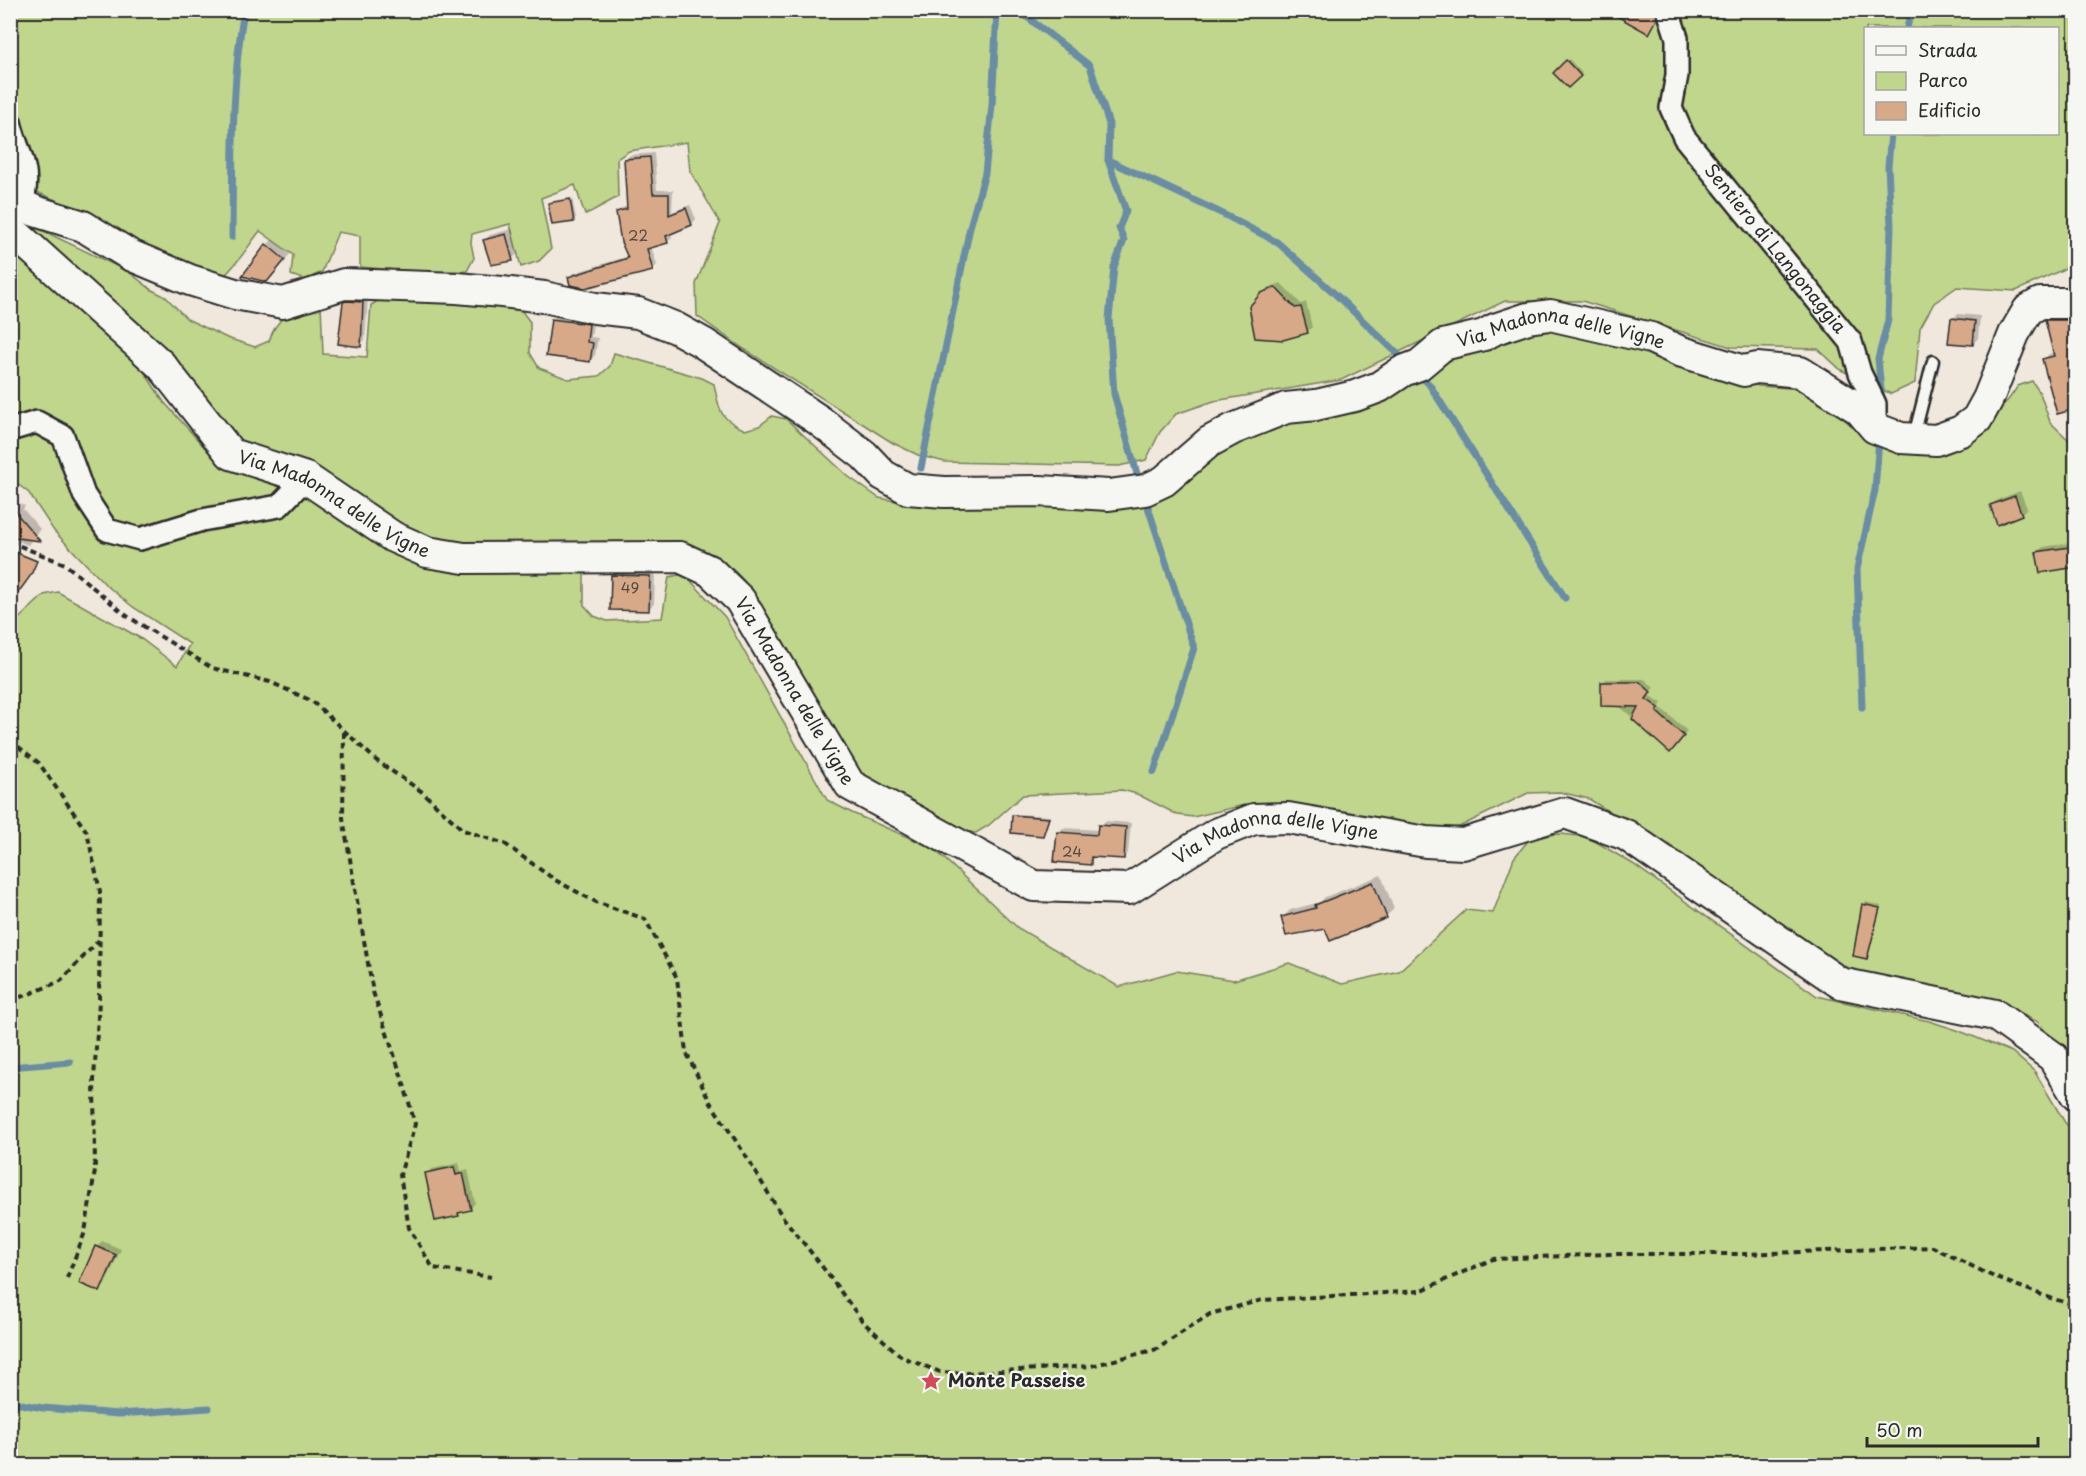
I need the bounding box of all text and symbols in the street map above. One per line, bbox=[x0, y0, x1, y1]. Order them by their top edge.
legend bbox=[1864, 27, 2059, 135]
text: Strada bbox=[1918, 36, 1978, 63]
text: Parco bbox=[1918, 66, 1968, 93]
text: Edificio bbox=[1918, 96, 1981, 123]
street label: Sentiero di Langonaggia bbox=[1699, 157, 1854, 339]
house number: 22 bbox=[628, 223, 648, 246]
text: Via Madonna delle Vigne bbox=[1454, 300, 1670, 355]
street label: Via Madonna delle Vigne bbox=[1453, 333, 1667, 359]
street label: Via Madonna delle Vigne bbox=[235, 442, 435, 564]
house number: 49 bbox=[621, 575, 639, 598]
street label: Via Madonna delle Vigne bbox=[729, 591, 862, 790]
street label: Via Madonna delle Vigne bbox=[1167, 803, 1381, 870]
house number: 24 bbox=[1062, 839, 1082, 862]
place label: Monte Passeise bbox=[948, 1366, 1086, 1393]
place icon: Monte Passeise bbox=[919, 1369, 943, 1393]
scale bar bbox=[1867, 1410, 2038, 1448]
text: 50 m bbox=[1876, 1416, 1923, 1443]

